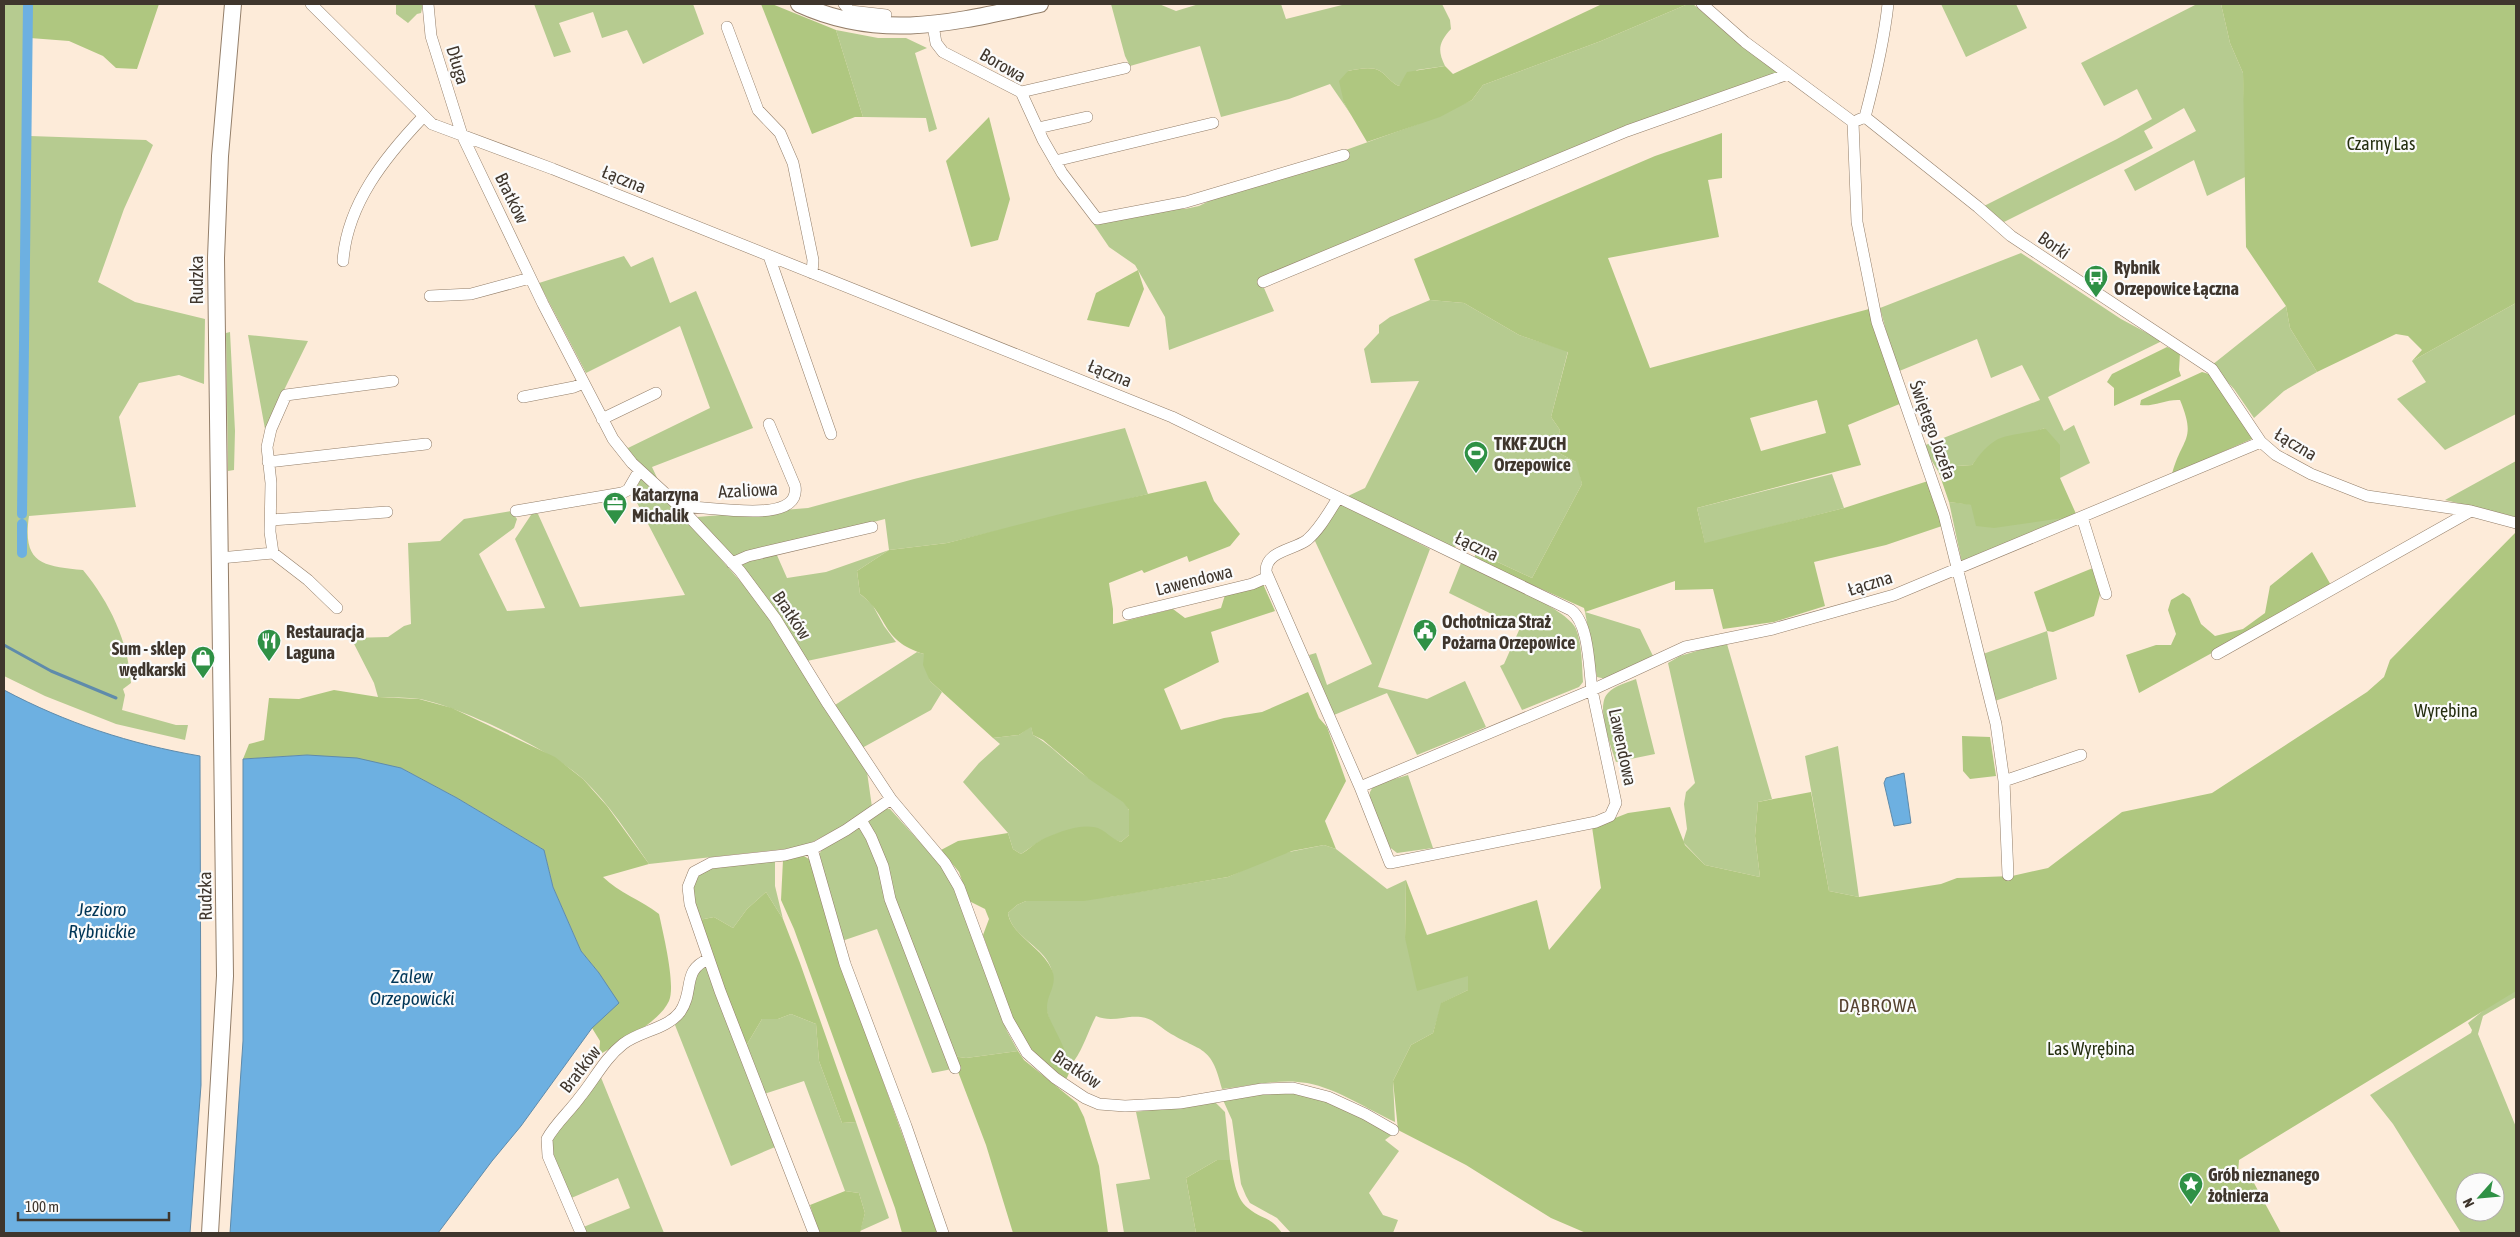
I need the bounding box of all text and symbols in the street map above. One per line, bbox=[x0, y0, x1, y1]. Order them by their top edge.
street label: Długa bbox=[442, 43, 474, 87]
street label: Borowa bbox=[976, 44, 1030, 86]
park label: Czarny Las bbox=[2347, 133, 2415, 154]
street label: Łączna bbox=[599, 161, 649, 197]
street label: Bratków bbox=[491, 169, 533, 227]
street label: Borki bbox=[2034, 227, 2074, 263]
street label: Rudzka bbox=[186, 256, 207, 305]
place label: Rybnik Orzepowice Łączna bbox=[2114, 257, 2239, 299]
bus stop icon: Rybnik Orzepowice Łączna bbox=[2083, 264, 2109, 298]
street label: Łączna bbox=[1085, 355, 1135, 391]
street label: Świętego Józefa bbox=[1905, 378, 1961, 482]
street label: Łączna bbox=[2271, 423, 2321, 465]
place label: TKKF ZUCH Orzepowice bbox=[1494, 433, 1571, 475]
sports icon: TKKF ZUCH Orzepowice bbox=[1463, 440, 1489, 474]
street label: Azaliowa bbox=[718, 478, 778, 502]
place label: Katarzyna Michalik bbox=[632, 484, 699, 526]
office icon: Katarzyna Michalik bbox=[602, 491, 628, 525]
street label: Łączna bbox=[1452, 527, 1502, 565]
street label: Lawendowa bbox=[1153, 560, 1235, 600]
street label: Łączna bbox=[1845, 566, 1895, 600]
street label: Bratków bbox=[768, 587, 816, 643]
place label: Ochotnicza Straż Pożarna Orzepowice bbox=[1442, 611, 1575, 653]
public building icon: Ochotnicza Straż Pożarna Orzepowice bbox=[1412, 618, 1438, 652]
place label: Restauracja Laguna bbox=[286, 621, 364, 663]
restaurant icon: Restauracja Laguna bbox=[256, 628, 282, 662]
place label: Sum - sklep wędkarski bbox=[112, 638, 186, 680]
shop icon: Sum - sklep wędkarski bbox=[190, 645, 216, 679]
park label: Wyrębina bbox=[2414, 700, 2478, 721]
street label: Lawendowa bbox=[1605, 706, 1641, 788]
street label: Rudzka bbox=[194, 871, 216, 921]
water label: Jezioro Rybnickie bbox=[68, 898, 136, 942]
water label: Zalew Orzepowicki bbox=[370, 965, 454, 1009]
district label: DĄBROWA bbox=[1839, 994, 1917, 1016]
park label: Las Wyrębina bbox=[2047, 1038, 2135, 1059]
street label: Bratków bbox=[555, 1041, 605, 1097]
street label: Bratków bbox=[1049, 1045, 1105, 1093]
place label: Grób nieznanego żołnierza bbox=[2208, 1164, 2320, 1206]
place icon: Grób nieznanego żołnierza bbox=[2178, 1171, 2204, 1205]
north arrow bbox=[2455, 1172, 2505, 1222]
scale bar bbox=[18, 1190, 169, 1222]
text: N bbox=[2459, 1196, 2477, 1210]
text: 100 m bbox=[25, 1198, 59, 1215]

